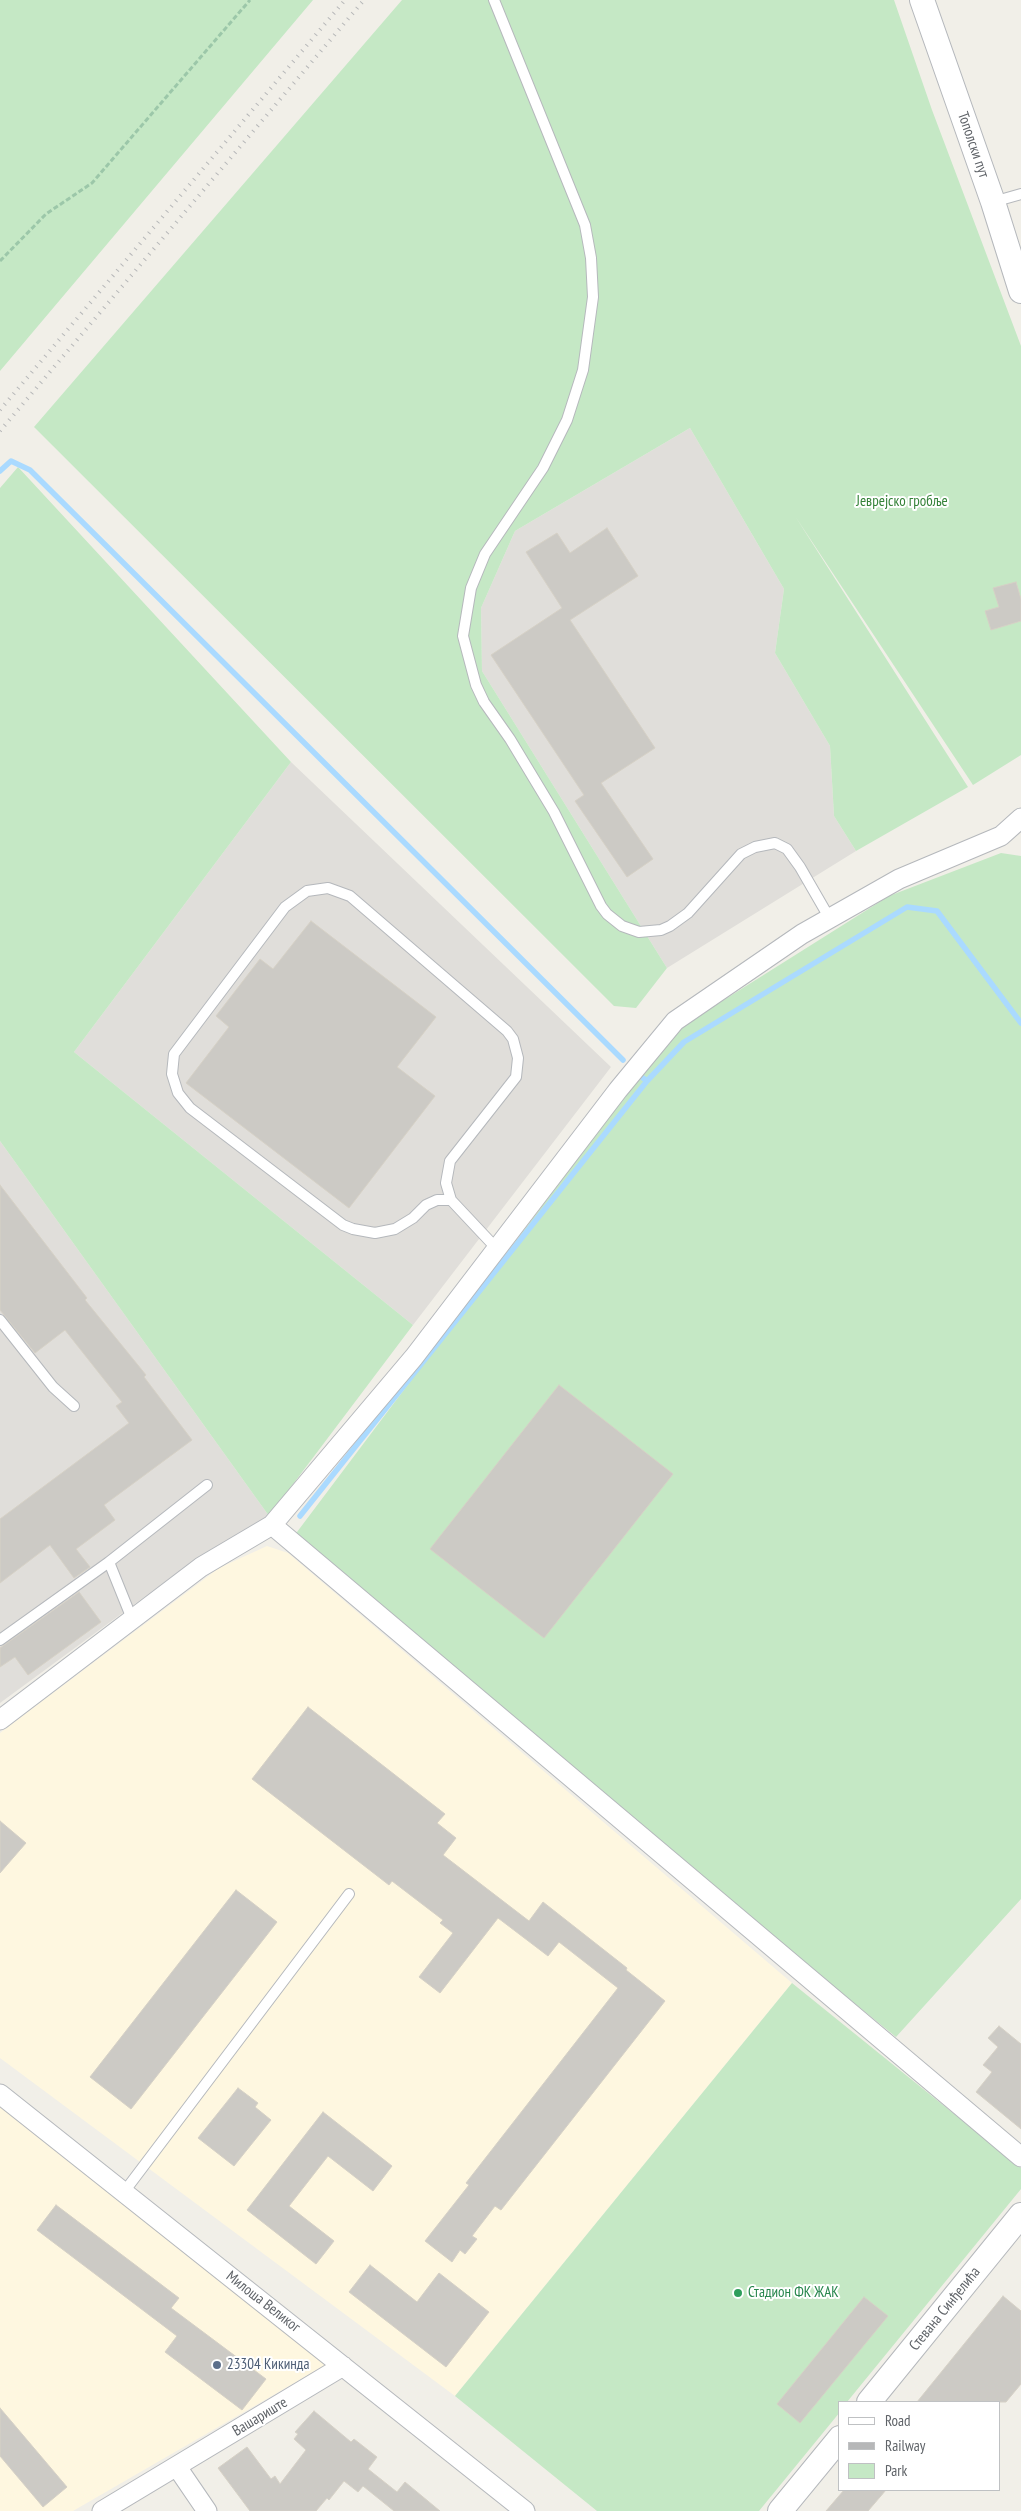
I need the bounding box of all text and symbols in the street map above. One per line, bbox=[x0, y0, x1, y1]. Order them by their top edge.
street label: Тополски пут bbox=[953, 110, 993, 180]
park label: Јеврејско гробље bbox=[856, 493, 948, 511]
street label: Стевана Синђелића bbox=[906, 2263, 984, 2355]
street label: Милоша Великог bbox=[222, 2267, 304, 2337]
place label: Стадион ФК ЖАК bbox=[748, 2284, 839, 2302]
marker: Стадион ФК ЖАК bbox=[732, 2287, 744, 2299]
place label: 23304 Кикинда bbox=[227, 2356, 309, 2374]
marker: 23304 Кикинда bbox=[211, 2359, 223, 2371]
street label: Вашариште bbox=[229, 2394, 291, 2440]
legend bbox=[838, 2401, 1001, 2491]
text: Road bbox=[885, 2411, 911, 2430]
text: Railway bbox=[885, 2436, 925, 2455]
text: Park bbox=[885, 2461, 907, 2480]

